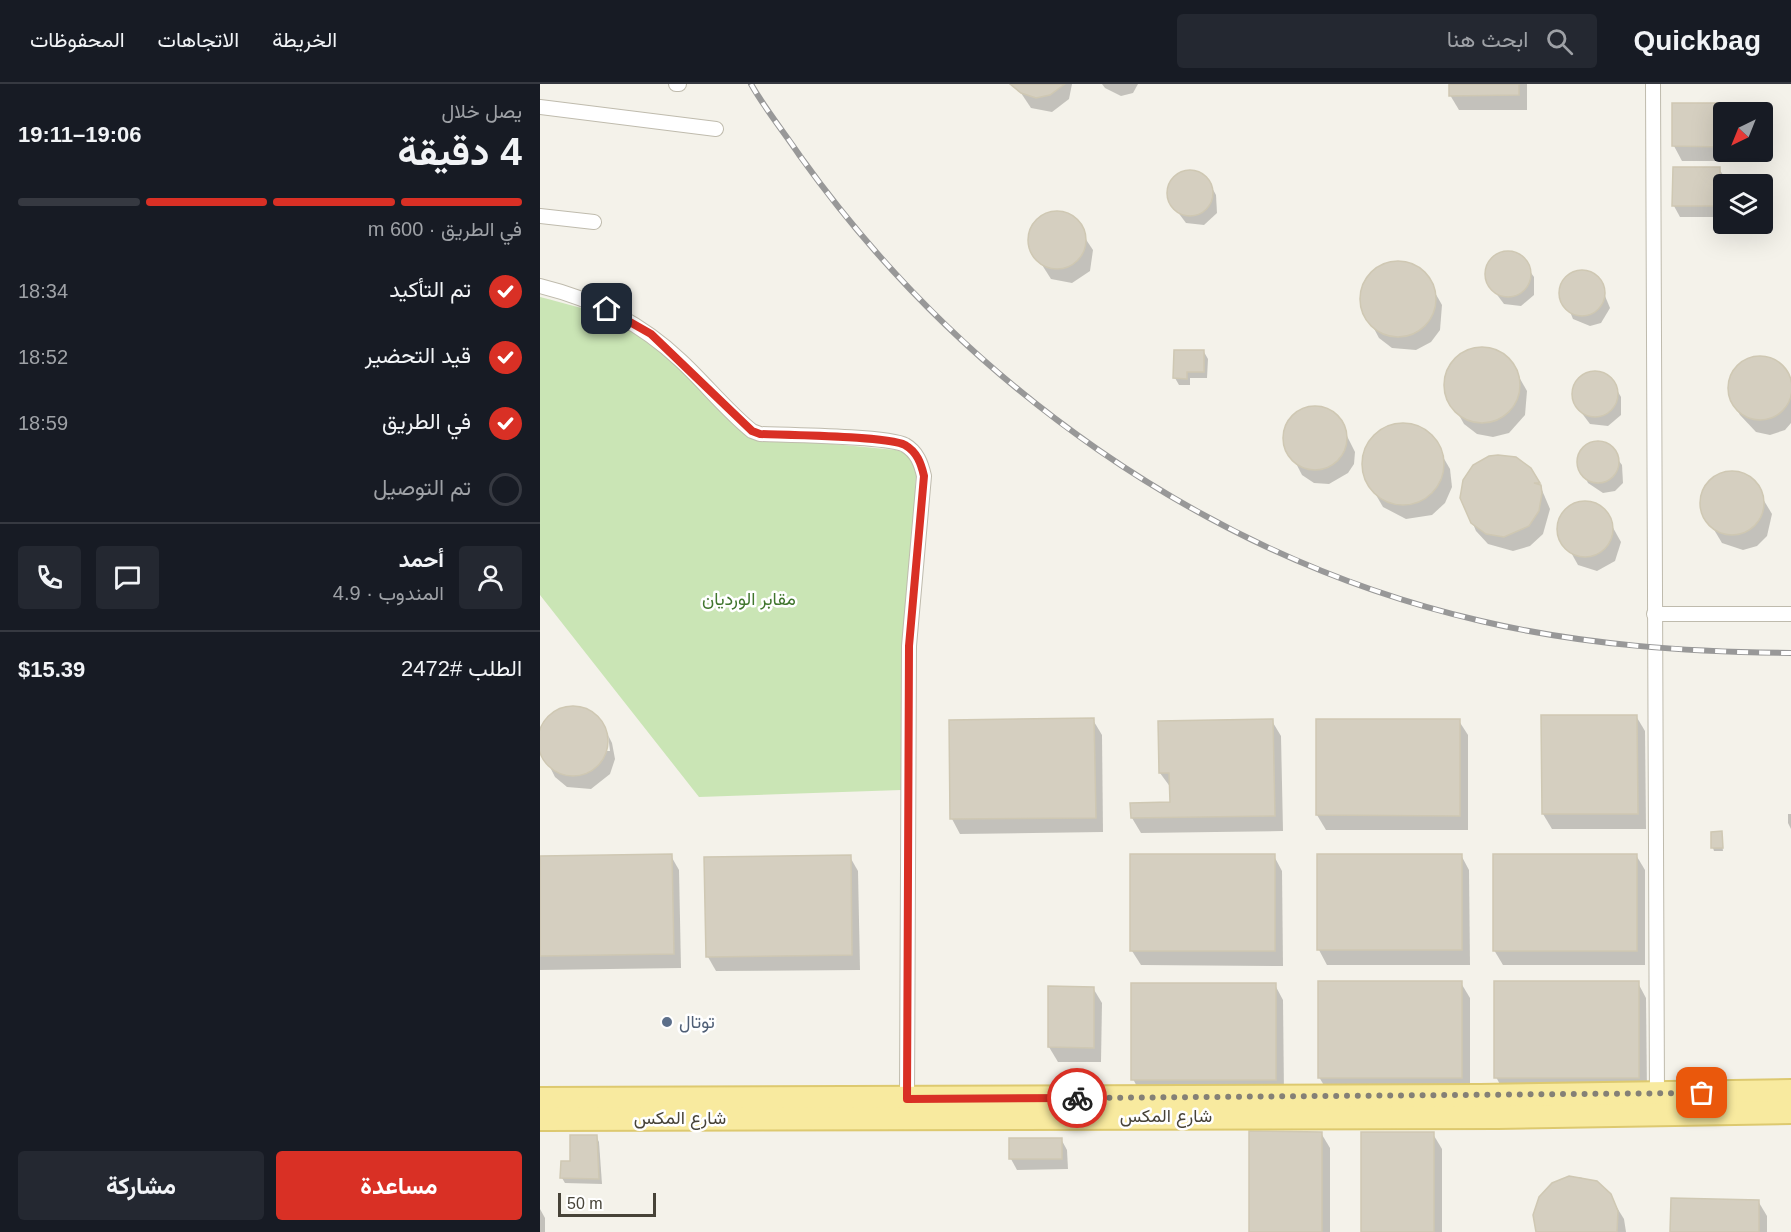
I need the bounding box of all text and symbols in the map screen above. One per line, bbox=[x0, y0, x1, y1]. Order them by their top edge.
search box bbox=[1177, 14, 1597, 68]
icon: search bbox=[1543, 25, 1576, 58]
text: Quickbag bbox=[1633, 25, 1761, 56]
text: ابحث هنا bbox=[1447, 27, 1528, 52]
text: المحفوظات bbox=[30, 28, 125, 51]
text: الاتجاهات bbox=[158, 28, 239, 51]
text: الخريطة bbox=[272, 28, 337, 51]
text: يصل خلال bbox=[441, 100, 522, 122]
north arrow bbox=[1713, 102, 1773, 162]
map controls bbox=[1713, 102, 1773, 234]
text: 19:06–19:11 bbox=[18, 122, 142, 147]
text: 4 دقيقة bbox=[398, 130, 522, 173]
button: layers bbox=[1713, 174, 1773, 234]
text: في الطريق · 600 m bbox=[368, 218, 522, 240]
icon: check bbox=[489, 275, 522, 308]
text: تم التأكيد bbox=[389, 277, 471, 302]
text: 18:34 bbox=[18, 280, 68, 302]
pin bbox=[581, 283, 632, 334]
icon: home bbox=[590, 292, 623, 325]
icon: check bbox=[489, 341, 522, 374]
text: قيد التحضير bbox=[365, 343, 471, 368]
text: 18:52 bbox=[18, 346, 68, 368]
icon: check bbox=[489, 407, 522, 440]
text: في الطريق bbox=[382, 409, 471, 434]
text: 18:59 bbox=[18, 412, 68, 434]
text: تم التوصيل bbox=[373, 475, 471, 500]
button: phone bbox=[18, 546, 81, 609]
button: chat bbox=[96, 546, 159, 609]
button: person bbox=[459, 546, 522, 609]
text: أحمد bbox=[399, 547, 444, 572]
text: المندوب · 4.9 bbox=[333, 582, 444, 604]
park label: مقابر الورديان bbox=[702, 589, 796, 610]
text: الطلب #2472 bbox=[401, 656, 522, 681]
text: $15.39 bbox=[18, 657, 85, 682]
place label: توتال bbox=[679, 1012, 715, 1033]
marker: توتال bbox=[660, 1015, 674, 1029]
pin bbox=[1676, 1067, 1727, 1118]
courier bbox=[1047, 1068, 1107, 1128]
icon: bag bbox=[1685, 1076, 1718, 1109]
icon: bike bbox=[1061, 1082, 1094, 1115]
street label: شارع المكس bbox=[1120, 1106, 1212, 1128]
street label: شارع المكس bbox=[634, 1108, 726, 1130]
button: مشاركة bbox=[18, 1151, 264, 1220]
button: مساعدة bbox=[276, 1151, 522, 1220]
scale bar bbox=[558, 1190, 656, 1218]
text: 50 m bbox=[567, 1195, 603, 1212]

